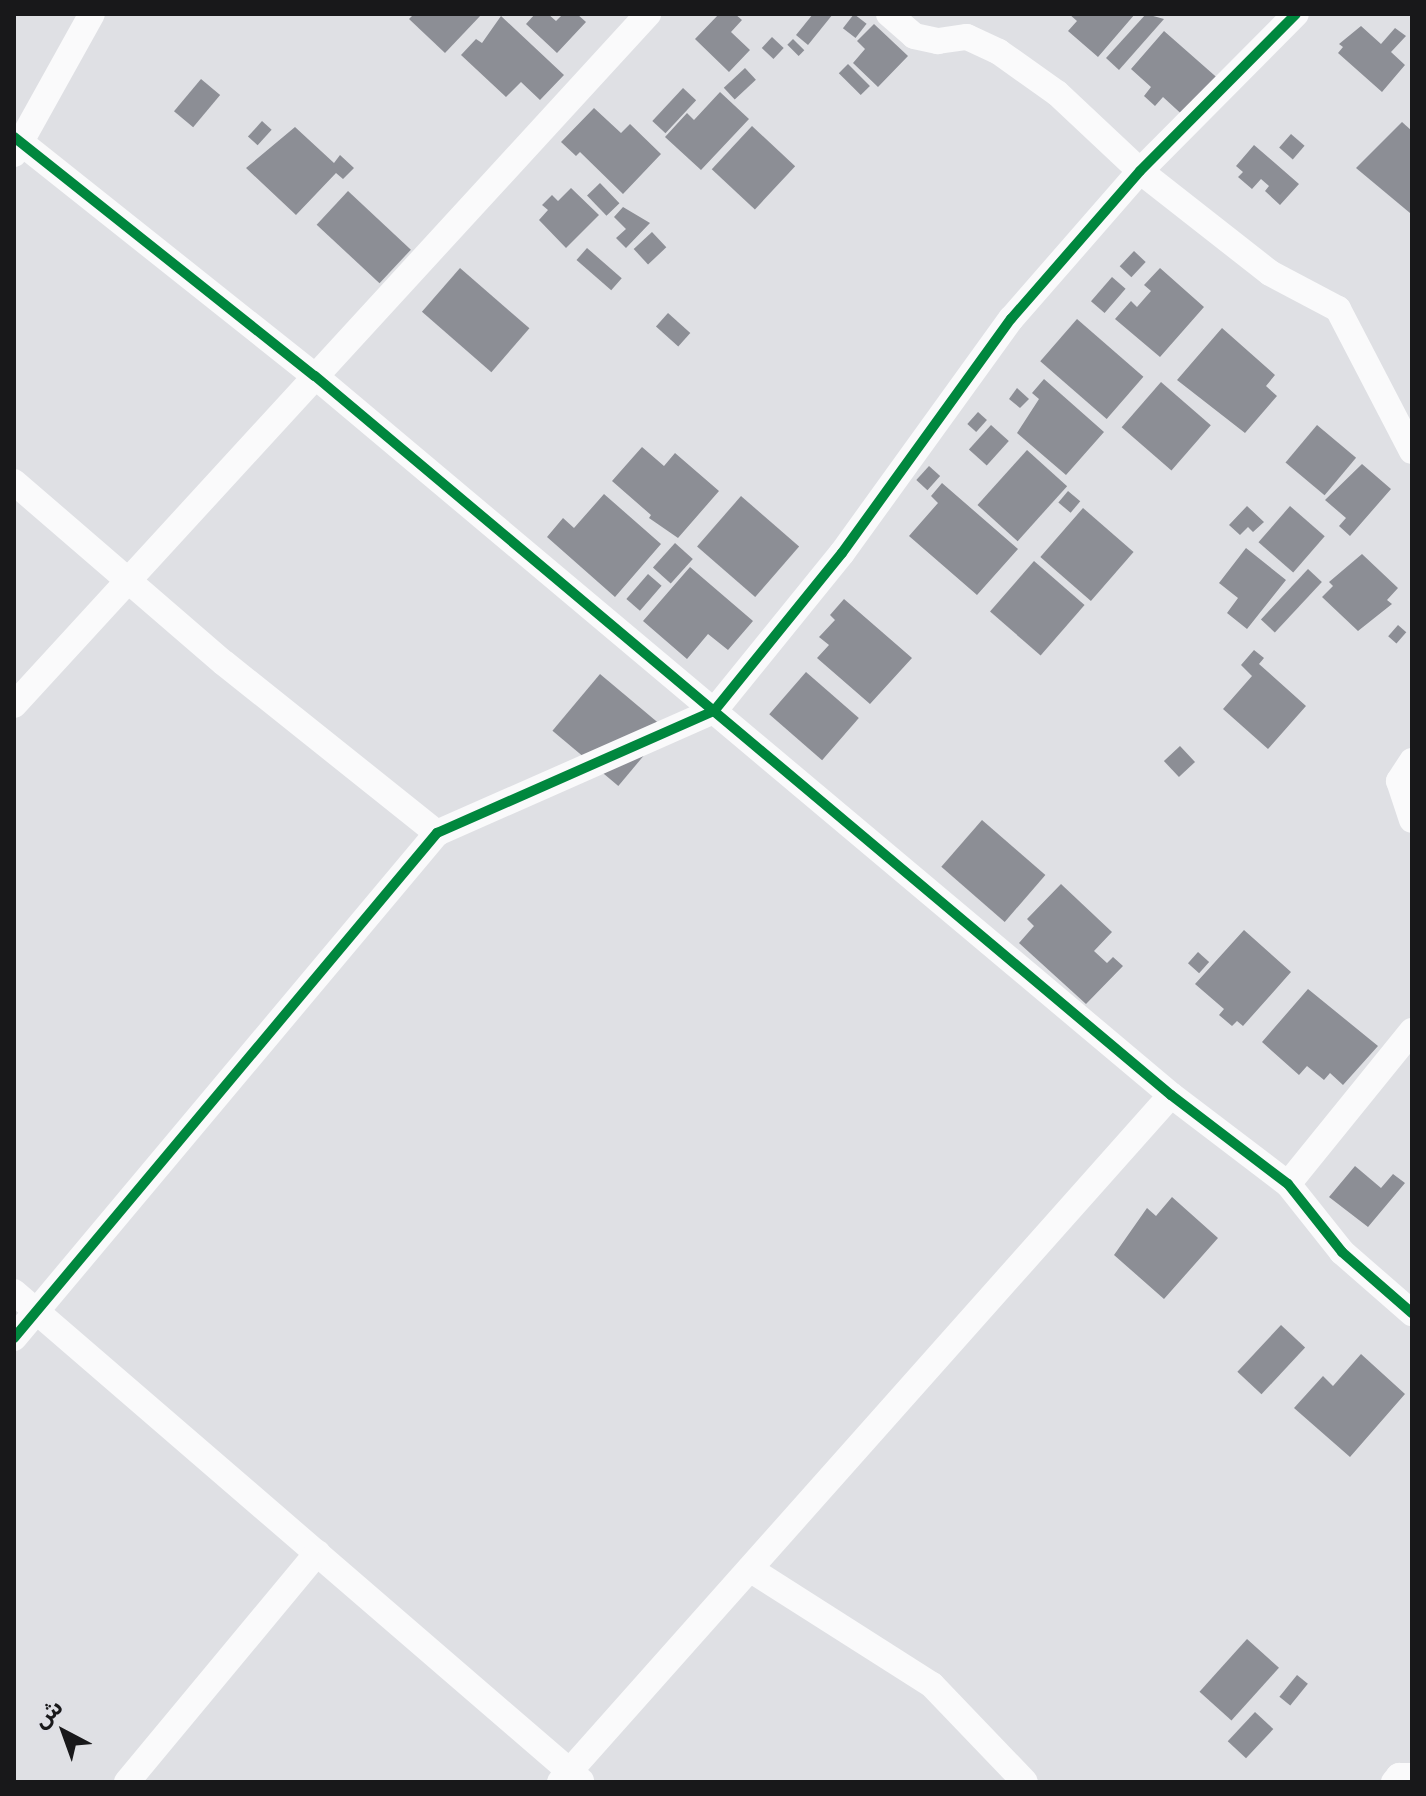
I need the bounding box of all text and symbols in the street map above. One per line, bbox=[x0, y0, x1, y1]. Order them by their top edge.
north arrow bbox=[24, 1692, 104, 1772]
text: ش bbox=[28, 1694, 67, 1733]

